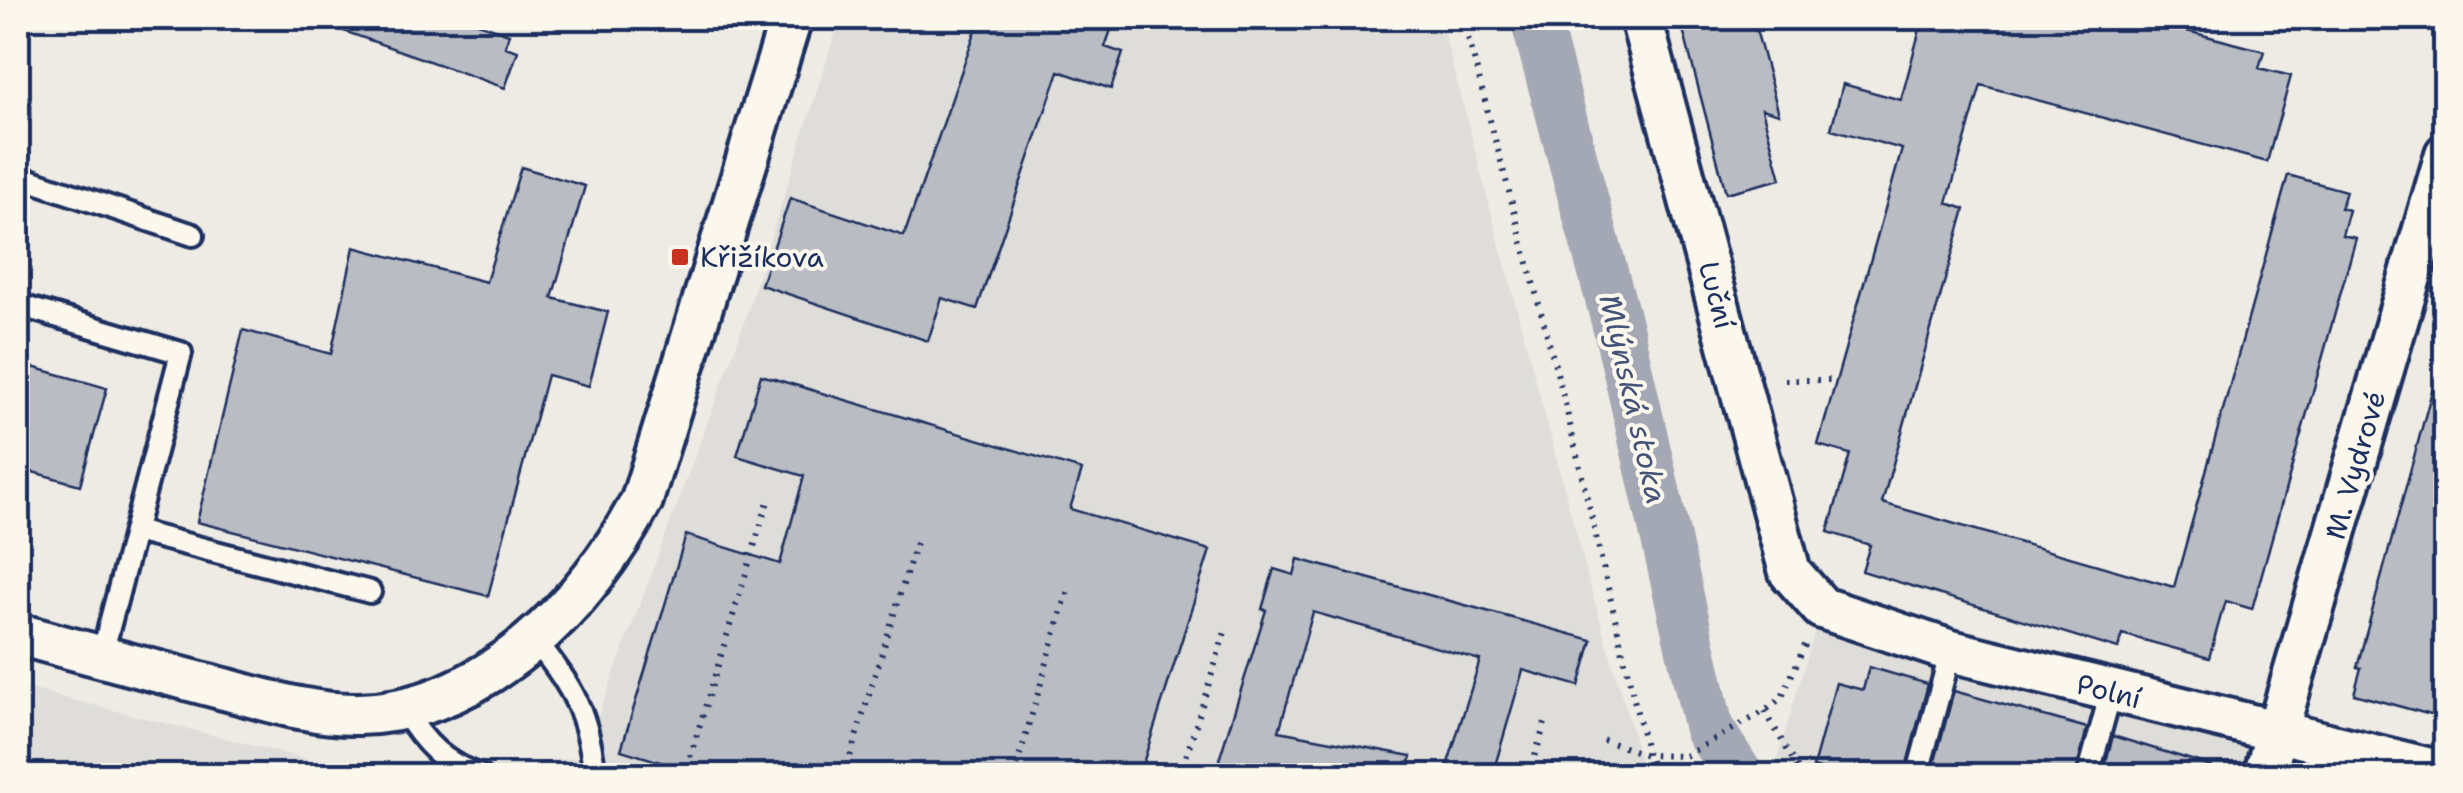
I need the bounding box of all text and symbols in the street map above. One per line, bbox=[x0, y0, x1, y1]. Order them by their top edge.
place label: Křižíkova bbox=[700, 238, 824, 276]
marker: Křižíkova bbox=[669, 246, 691, 268]
street label: Luční bbox=[1690, 257, 1744, 333]
water label: Mlýnská stoka bbox=[1589, 290, 1678, 508]
street label: M. Vydrové bbox=[2316, 386, 2394, 544]
street label: Polní bbox=[2073, 665, 2145, 717]

